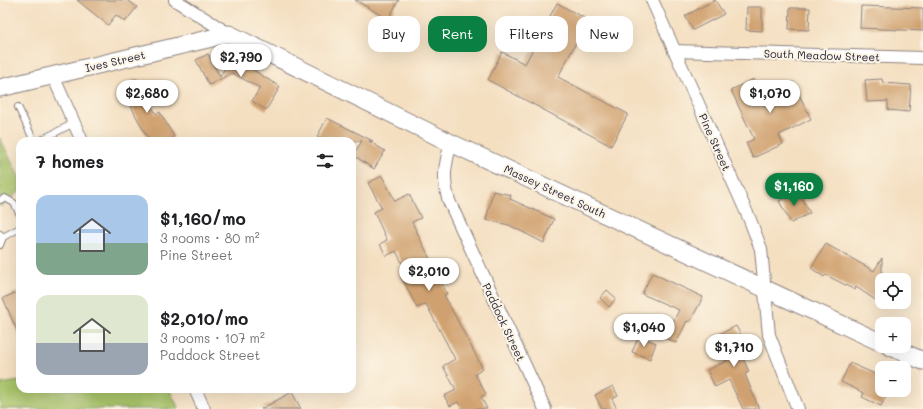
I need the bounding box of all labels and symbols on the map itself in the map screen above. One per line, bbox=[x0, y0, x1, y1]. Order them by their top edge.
pin: $2,790 bbox=[208, 44, 274, 78]
street label: South Meadow Street bbox=[764, 45, 881, 65]
street label: Ives Street bbox=[83, 47, 147, 75]
pin: $2,680 bbox=[114, 80, 180, 114]
pin: $1,070 bbox=[737, 80, 803, 114]
street label: Pine Street bbox=[696, 111, 734, 173]
street label: Massey Street South bbox=[502, 161, 608, 221]
pin: $1,160 bbox=[761, 173, 827, 207]
pin: $2,010 bbox=[396, 258, 462, 292]
street label: Paddock Street bbox=[479, 280, 529, 364]
pin: $1,040 bbox=[611, 314, 677, 348]
pin: $1,710 bbox=[701, 334, 767, 368]

